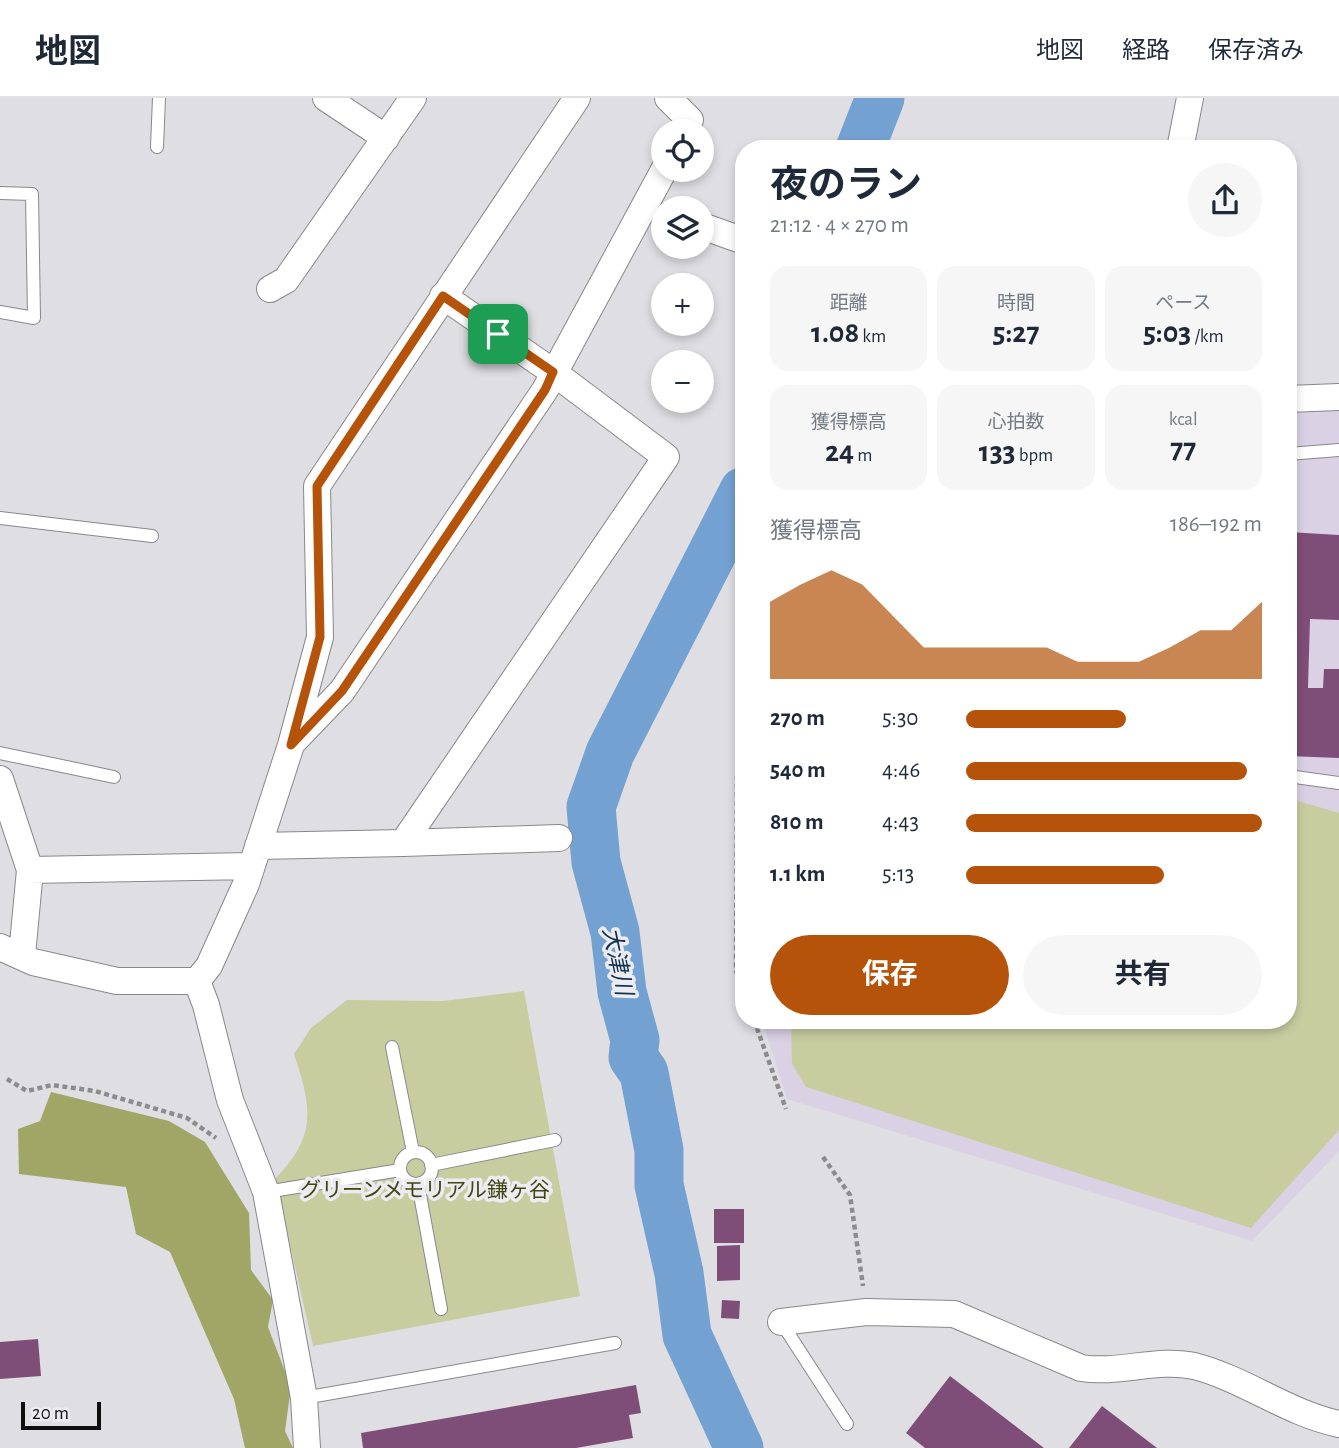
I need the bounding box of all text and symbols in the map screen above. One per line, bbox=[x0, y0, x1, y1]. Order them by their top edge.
text: 地図 bbox=[35, 36, 101, 69]
text: 地図 bbox=[1036, 39, 1084, 63]
text: 経路 bbox=[1122, 39, 1170, 63]
text: 保存済み bbox=[1208, 39, 1304, 63]
map controls bbox=[651, 119, 714, 413]
button: locate bbox=[651, 119, 714, 182]
button: share bbox=[1188, 163, 1262, 237]
text: 夜のラン bbox=[770, 167, 922, 205]
button: layers bbox=[651, 196, 714, 259]
text: 21:12 · 4 × 270 m bbox=[770, 214, 909, 237]
button: + bbox=[651, 273, 714, 336]
text: 距離 bbox=[830, 294, 868, 313]
text: 時間 bbox=[997, 294, 1035, 313]
text: ペース bbox=[1155, 294, 1211, 313]
pin bbox=[468, 304, 528, 364]
icon: arrive bbox=[479, 315, 517, 353]
text: 1.08 bbox=[811, 318, 859, 348]
text: 5:27 bbox=[993, 318, 1039, 348]
text: 5:03 bbox=[1143, 318, 1191, 348]
text: km bbox=[859, 327, 886, 346]
text: /km bbox=[1191, 327, 1224, 346]
button: − bbox=[651, 350, 714, 413]
text: kcal bbox=[1169, 410, 1198, 429]
text: 獲得標高 bbox=[811, 413, 887, 432]
text: 心拍数 bbox=[987, 413, 1045, 432]
text: 77 bbox=[1170, 434, 1196, 464]
text: 24 bbox=[825, 437, 854, 467]
text: 133 bbox=[979, 437, 1016, 467]
text: m bbox=[854, 446, 872, 465]
text: bpm bbox=[1016, 446, 1053, 465]
text: 186–192 m bbox=[1170, 513, 1262, 536]
text: 獲得標高 bbox=[770, 520, 862, 543]
text: 270 m bbox=[770, 707, 825, 730]
text: 5:30 bbox=[882, 707, 919, 730]
text: 540 m bbox=[770, 759, 826, 782]
text: 4:46 bbox=[882, 759, 920, 782]
text: 810 m bbox=[770, 811, 824, 834]
text: 4:43 bbox=[882, 811, 919, 834]
text: 1.1 km bbox=[770, 863, 825, 886]
text: 5:13 bbox=[882, 863, 914, 886]
water label: 大津川 bbox=[598, 925, 638, 1000]
button: 保存 bbox=[770, 935, 1009, 1015]
button: 共有 bbox=[1023, 935, 1262, 1015]
park label: グリーンメモリアル鎌ヶ谷 bbox=[300, 1179, 550, 1201]
scale bar bbox=[21, 1399, 102, 1431]
text: 20 m bbox=[32, 1404, 69, 1423]

